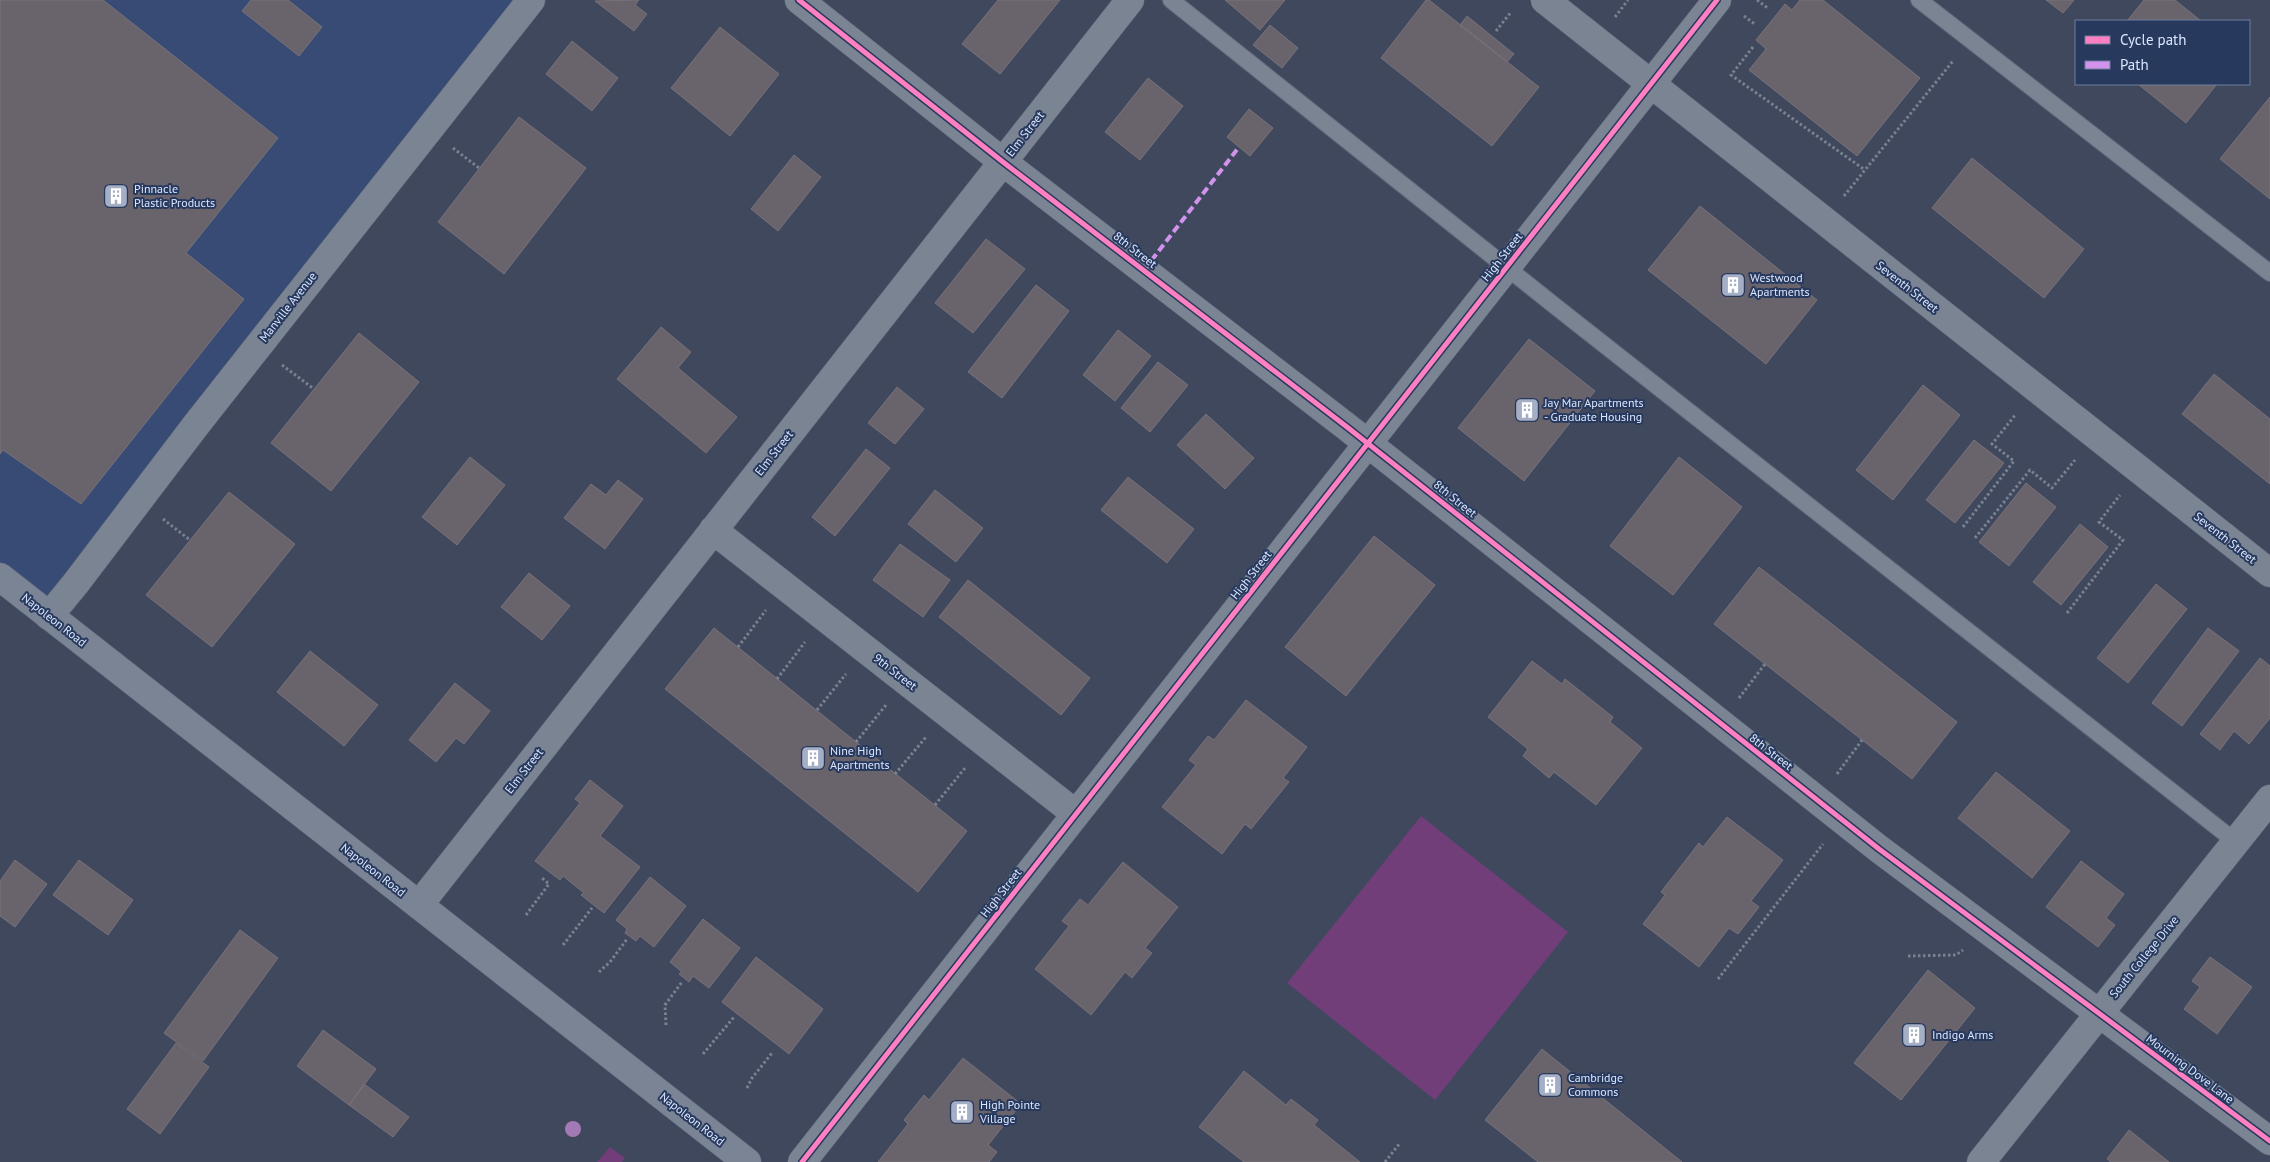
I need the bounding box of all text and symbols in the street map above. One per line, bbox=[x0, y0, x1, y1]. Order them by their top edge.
legend bbox=[2075, 20, 2250, 85]
text: Cycle path bbox=[2120, 30, 2186, 49]
text: Path bbox=[2120, 55, 2149, 74]
street label: Elm Street bbox=[1002, 108, 1047, 159]
place label: Pinnacle Plastic Products bbox=[134, 181, 215, 210]
building icon: Pinnacle Plastic Products bbox=[103, 183, 129, 209]
street label: 8th Street bbox=[1111, 228, 1160, 271]
street label: High Street bbox=[1478, 229, 1525, 284]
street label: Seventh Street bbox=[1873, 258, 1941, 316]
street label: Manville Avenue bbox=[256, 269, 320, 345]
place label: Westwood Apartments bbox=[1750, 270, 1810, 299]
building icon: Westwood Apartments bbox=[1720, 272, 1746, 298]
place label: Jay Mar Apartments - Graduate Housing bbox=[1543, 395, 1644, 424]
building icon: Jay Mar Apartments - Graduate Housing bbox=[1514, 397, 1540, 423]
street label: Elm Street bbox=[751, 427, 796, 478]
street label: 8th Street bbox=[1431, 477, 1480, 520]
street label: Seventh Street bbox=[2191, 509, 2259, 567]
street label: High Street bbox=[1227, 547, 1274, 602]
street label: Napoleon Road bbox=[19, 590, 90, 650]
street label: 9th Street bbox=[871, 650, 920, 693]
street label: 8th Street bbox=[1747, 730, 1796, 773]
place label: Nine High Apartments bbox=[830, 743, 890, 772]
street label: Elm Street bbox=[501, 745, 546, 796]
building icon: Nine High Apartments bbox=[800, 745, 826, 771]
street label: Napoleon Road bbox=[338, 840, 409, 900]
street label: High Street bbox=[977, 865, 1024, 920]
street label: South College Drive bbox=[2106, 912, 2181, 1001]
building icon: Indigo Arms bbox=[1901, 1022, 1927, 1048]
place label: Indigo Arms bbox=[1932, 1027, 1993, 1042]
street label: Mourning Dove Lane bbox=[2143, 1031, 2237, 1107]
place label: Cambridge Commons bbox=[1568, 1070, 1623, 1099]
building icon: Cambridge Commons bbox=[1537, 1072, 1563, 1098]
street label: Napoleon Road bbox=[657, 1089, 728, 1149]
place label: High Pointe Village bbox=[979, 1097, 1040, 1126]
building icon: High Pointe Village bbox=[949, 1099, 975, 1125]

